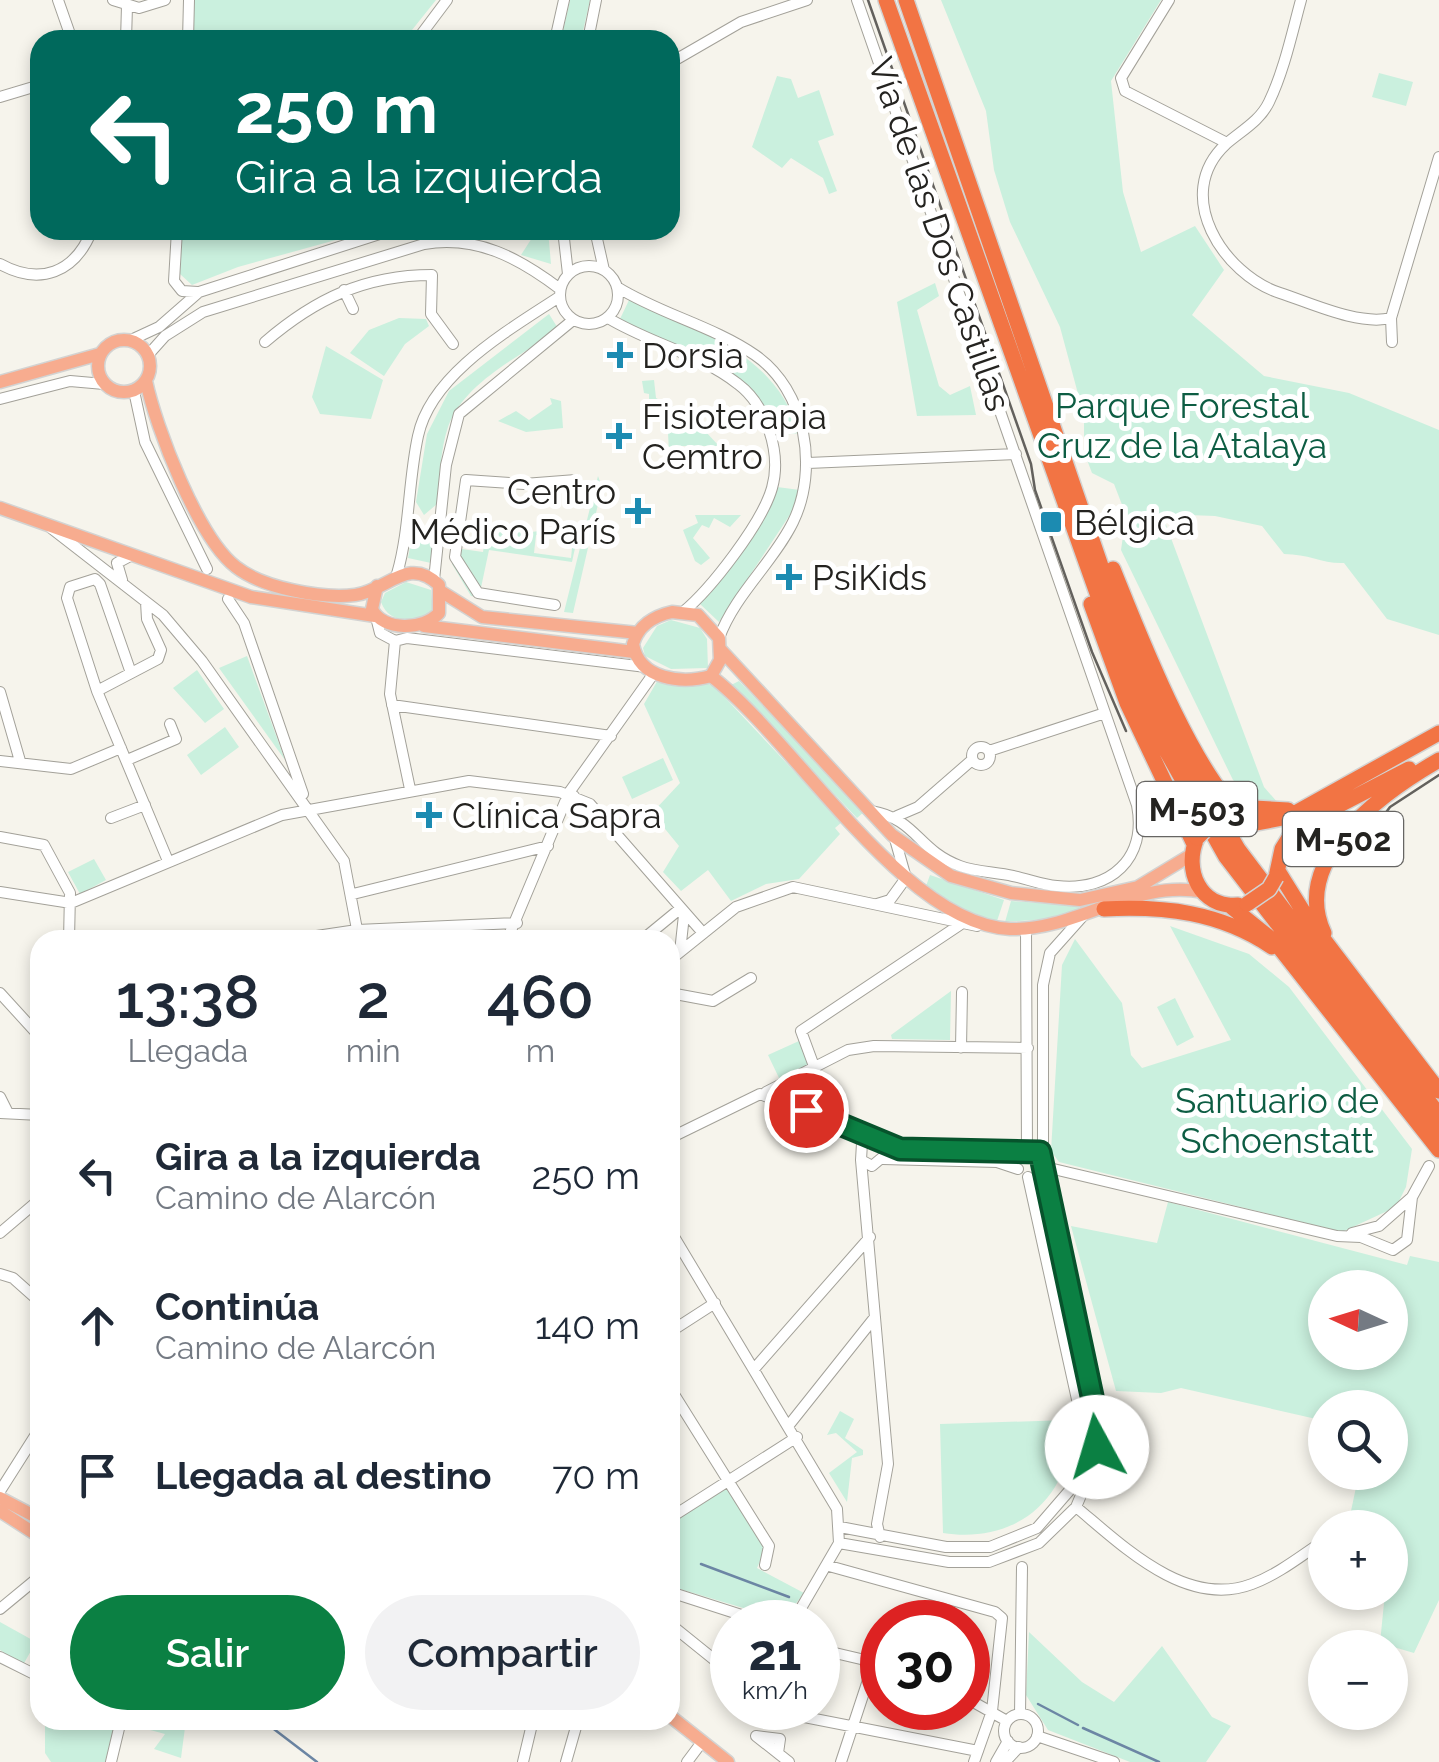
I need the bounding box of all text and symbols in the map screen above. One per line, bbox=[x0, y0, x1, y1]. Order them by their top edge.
street label: Vía de las Dos Castillas bbox=[860, 52, 1020, 416]
text: 250 m bbox=[235, 67, 438, 149]
icon: left bbox=[70, 70, 200, 200]
text: Gira a la izquierda bbox=[235, 151, 603, 204]
place label: Dorsia bbox=[642, 335, 744, 376]
marker: Dorsia bbox=[607, 342, 633, 368]
park label: Parque Forestal Cruz de la Atalaya bbox=[1037, 385, 1327, 466]
place label: Fisioterapia Cemtro bbox=[642, 396, 827, 477]
marker: Fisioterapia Cemtro bbox=[606, 423, 632, 449]
place label: Centro Médico París bbox=[409, 471, 616, 552]
marker: Centro Médico París bbox=[625, 498, 651, 524]
place label: Bélgica bbox=[1074, 502, 1195, 543]
marker: Bélgica bbox=[1038, 509, 1064, 535]
place label: PsiKids bbox=[812, 557, 927, 598]
marker: PsiKids bbox=[776, 564, 802, 590]
road number: M-503 bbox=[1137, 782, 1257, 836]
place label: Clínica Sapra bbox=[452, 795, 662, 836]
marker: Clínica Sapra bbox=[416, 802, 442, 828]
road number: M-502 bbox=[1283, 812, 1403, 866]
text: 13:38 bbox=[116, 962, 260, 1032]
text: 2 bbox=[357, 962, 390, 1032]
text: 460 bbox=[487, 962, 594, 1032]
text: Llegada bbox=[128, 1032, 248, 1069]
text: min bbox=[346, 1032, 401, 1069]
text: m bbox=[526, 1032, 555, 1069]
pin bbox=[764, 1068, 849, 1153]
park label: Santuario de Schoenstatt bbox=[1175, 1080, 1379, 1161]
icon: arrive bbox=[779, 1083, 834, 1138]
text: Gira a la izquierda bbox=[155, 1134, 481, 1179]
icon: left bbox=[70, 1148, 125, 1203]
text: 250 m bbox=[532, 1153, 640, 1198]
text: Camino de Alarcón bbox=[155, 1179, 436, 1216]
north arrow bbox=[1308, 1270, 1408, 1370]
map controls bbox=[1308, 1270, 1408, 1730]
text: Continúa bbox=[155, 1284, 319, 1329]
icon: ahead bbox=[70, 1298, 125, 1353]
text: 140 m bbox=[535, 1303, 640, 1348]
text: Camino de Alarcón bbox=[155, 1329, 436, 1366]
button: search bbox=[1308, 1390, 1408, 1490]
position arrow bbox=[1045, 1395, 1149, 1499]
icon: arrive bbox=[70, 1448, 125, 1503]
text: Llegada al destino bbox=[155, 1453, 492, 1498]
text: 70 m bbox=[552, 1453, 640, 1498]
button: + bbox=[1308, 1510, 1408, 1610]
button: Salir bbox=[70, 1595, 345, 1710]
button: Compartir bbox=[365, 1595, 640, 1710]
speed limit sign: 30 bbox=[860, 1600, 990, 1730]
text: 21 bbox=[749, 1623, 801, 1682]
button: − bbox=[1308, 1630, 1408, 1730]
text: km/h bbox=[742, 1675, 808, 1705]

